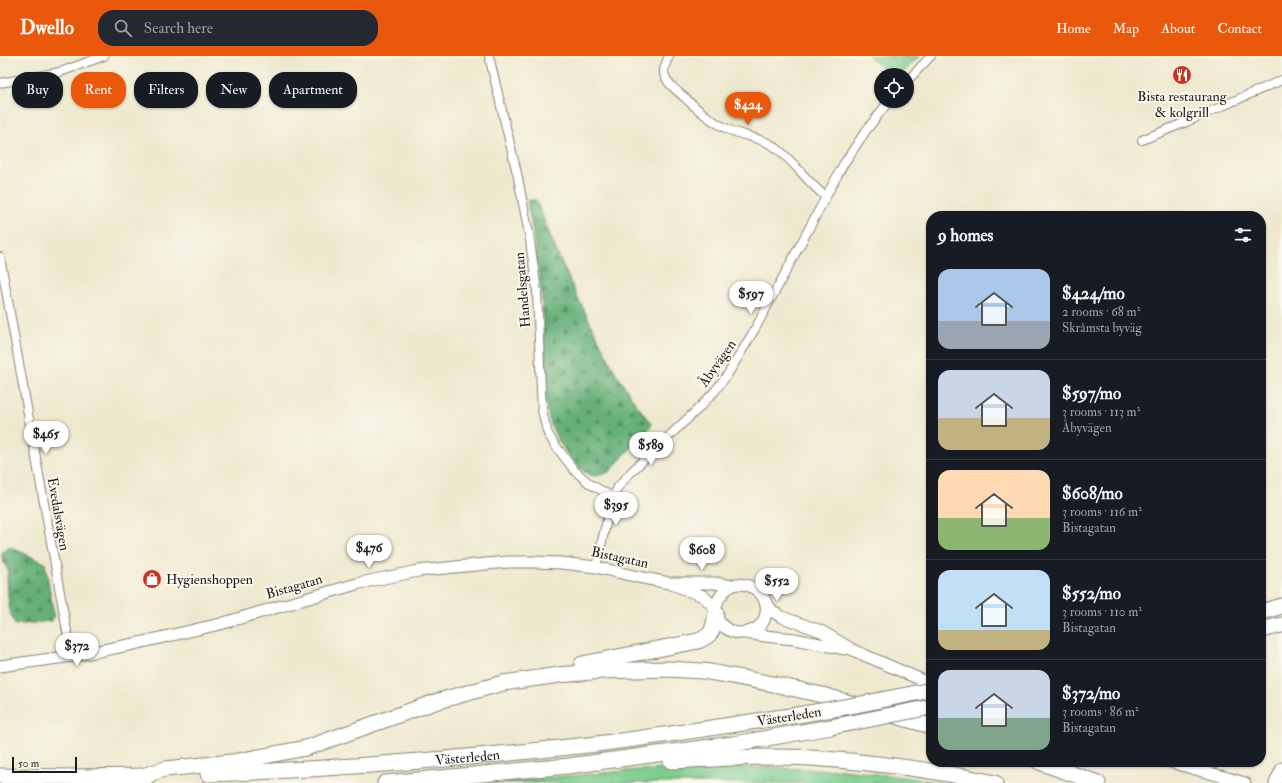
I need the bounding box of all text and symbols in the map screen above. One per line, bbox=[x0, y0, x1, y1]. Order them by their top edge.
search box bbox=[98, 10, 378, 46]
text: Dwello bbox=[20, 16, 74, 40]
icon: search bbox=[112, 17, 134, 39]
text: Search here bbox=[144, 19, 213, 38]
text: Home bbox=[1056, 20, 1091, 37]
text: Map bbox=[1113, 20, 1139, 37]
text: About bbox=[1161, 20, 1195, 37]
text: Contact bbox=[1217, 20, 1262, 37]
restaurant icon: Bista restaurang & kolgrill bbox=[1171, 64, 1193, 86]
map controls bbox=[874, 68, 914, 108]
button: locate bbox=[874, 68, 914, 108]
chip: Buy bbox=[12, 72, 63, 108]
chip: Rent bbox=[71, 72, 126, 108]
chip: Filters bbox=[134, 72, 198, 108]
chip: New bbox=[206, 72, 261, 108]
chip: Apartment bbox=[269, 72, 357, 108]
place label: Bista restaurang & kolgrill bbox=[1137, 88, 1228, 121]
pin: $424 bbox=[724, 92, 772, 126]
text: $424 bbox=[734, 97, 762, 113]
icon: filters bbox=[1232, 224, 1254, 246]
text: 9 homes bbox=[938, 225, 993, 246]
street label: Handelsgatan bbox=[511, 252, 534, 328]
pin: $597 bbox=[727, 281, 775, 315]
text: $424/mo bbox=[1062, 283, 1125, 304]
icon: home bbox=[970, 285, 1018, 333]
text: $597 bbox=[738, 286, 764, 302]
text: 2 rooms · 68 m² bbox=[1062, 304, 1140, 320]
text: Skråmsta byväg bbox=[1062, 320, 1142, 336]
street label: Åbyvägen bbox=[695, 336, 741, 391]
text: $597/mo bbox=[1062, 383, 1121, 404]
icon: home bbox=[970, 386, 1018, 434]
text: 3 rooms · 113 m² bbox=[1062, 404, 1140, 420]
text: Åbyvägen bbox=[1062, 420, 1112, 436]
pin: $465 bbox=[22, 421, 70, 455]
text: $465 bbox=[33, 426, 59, 442]
pin: $589 bbox=[627, 432, 675, 466]
text: $589 bbox=[638, 437, 664, 453]
street label: Evedalsvägen bbox=[44, 476, 73, 552]
text: $608/mo bbox=[1062, 483, 1123, 504]
icon: home bbox=[970, 486, 1018, 534]
pin: $395 bbox=[592, 492, 640, 526]
text: $395 bbox=[604, 497, 628, 513]
text: 3 rooms · 116 m² bbox=[1062, 504, 1142, 520]
text: Bistagatan bbox=[1062, 520, 1116, 536]
pin: $476 bbox=[345, 535, 393, 569]
pin: $608 bbox=[678, 537, 726, 571]
text: $476 bbox=[356, 540, 382, 556]
text: $608 bbox=[689, 542, 715, 558]
street label: Bistagatan bbox=[590, 543, 650, 572]
shop icon: Hygienshoppen bbox=[141, 568, 163, 590]
pin: $552 bbox=[753, 568, 801, 602]
street label: Bistagatan bbox=[264, 570, 324, 603]
place label: Hygienshoppen bbox=[166, 571, 253, 589]
text: $552 bbox=[764, 573, 790, 589]
text: $552/mo bbox=[1062, 583, 1121, 604]
icon: home bbox=[970, 586, 1018, 634]
text: 3 rooms · 110 m² bbox=[1062, 604, 1142, 620]
text: Bistagatan bbox=[1062, 620, 1116, 636]
pin: $372 bbox=[53, 633, 101, 667]
text: $372 bbox=[65, 638, 89, 654]
text: $372/mo bbox=[1062, 683, 1120, 704]
icon: home bbox=[970, 686, 1018, 734]
street label: Västerleden bbox=[756, 703, 823, 730]
text: 3 rooms · 86 m² bbox=[1062, 704, 1139, 720]
text: Bistagatan bbox=[1062, 720, 1116, 736]
street label: Västerleden bbox=[434, 746, 501, 769]
scale bar bbox=[12, 755, 77, 774]
text: 50 m bbox=[18, 757, 39, 770]

